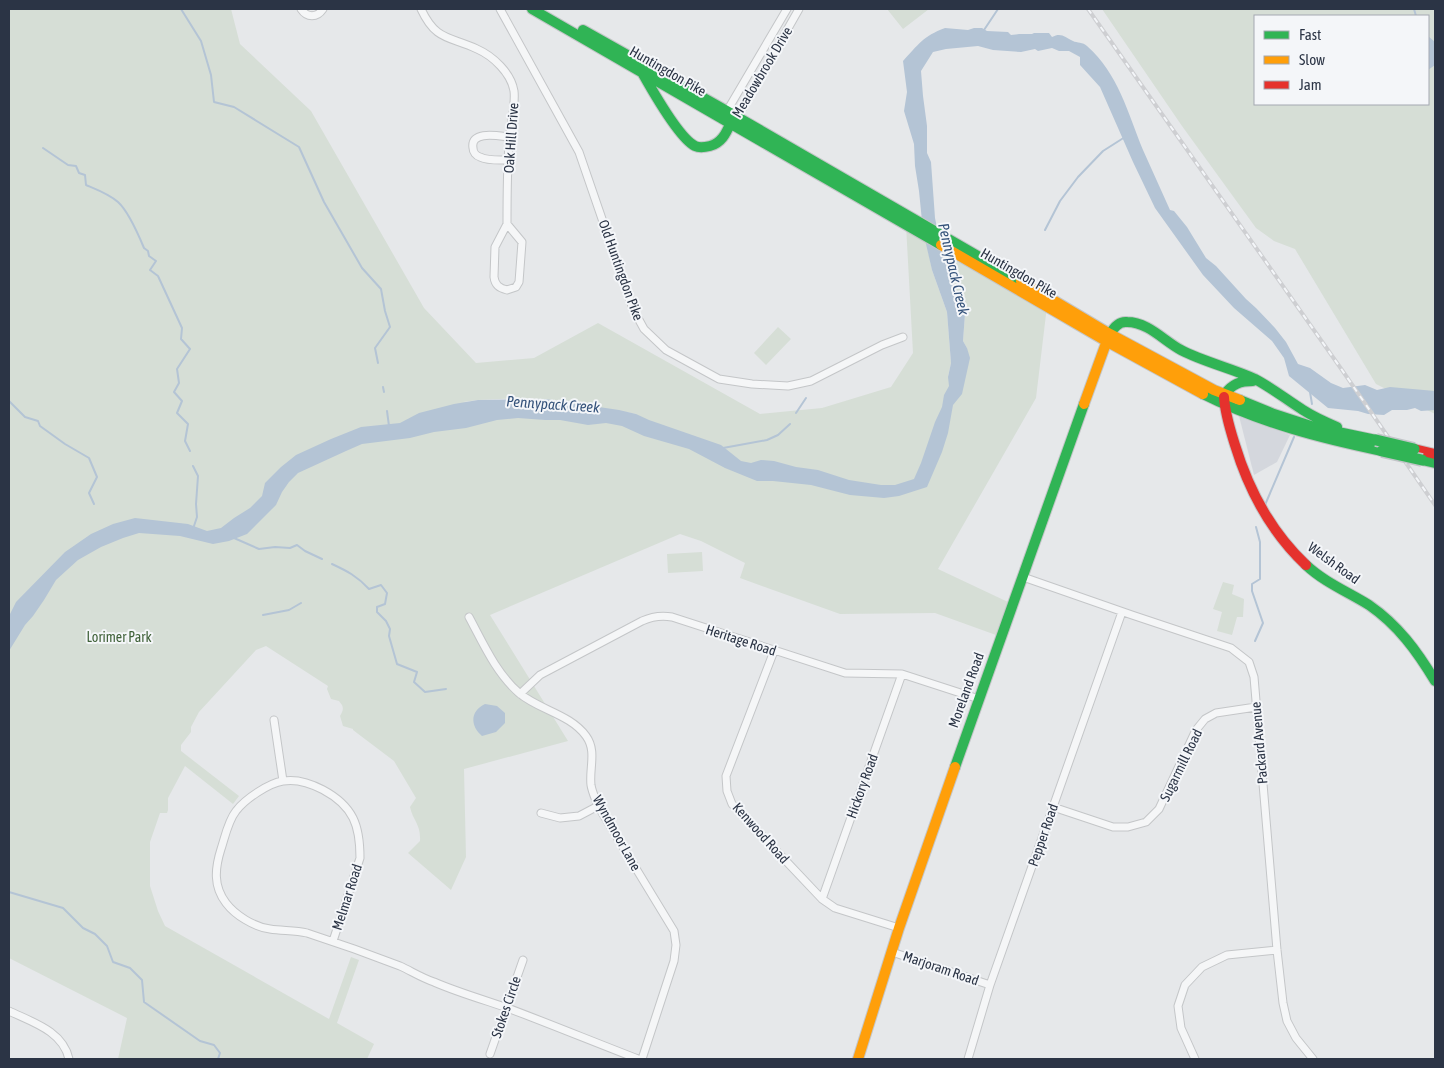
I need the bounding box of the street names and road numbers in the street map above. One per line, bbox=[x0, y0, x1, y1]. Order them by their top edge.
street label: Meadowbrook Drive bbox=[729, 24, 795, 120]
street label: Huntingdon Pike bbox=[627, 43, 709, 99]
street label: Oak Hill Drive bbox=[501, 102, 521, 174]
street label: Old Huntingdon Pike bbox=[595, 218, 647, 322]
street label: Huntingdon Pike bbox=[978, 245, 1060, 301]
street label: Welsh Road bbox=[1305, 539, 1363, 587]
street label: Heritage Road bbox=[704, 621, 778, 659]
street label: Moreland Road bbox=[945, 650, 987, 730]
street label: Packard Avenue bbox=[1247, 701, 1271, 785]
street label: Sugarmill Road bbox=[1157, 726, 1205, 804]
street label: Hickory Road bbox=[843, 752, 881, 820]
street label: Wyndmoor Lane bbox=[590, 793, 644, 873]
street label: Kenwood Road bbox=[729, 799, 793, 867]
street label: Pepper Road bbox=[1025, 801, 1061, 869]
street label: Melmar Road bbox=[329, 862, 365, 932]
street label: Marjoram Road bbox=[901, 948, 981, 988]
street label: Stokes Circle bbox=[488, 974, 524, 1040]

